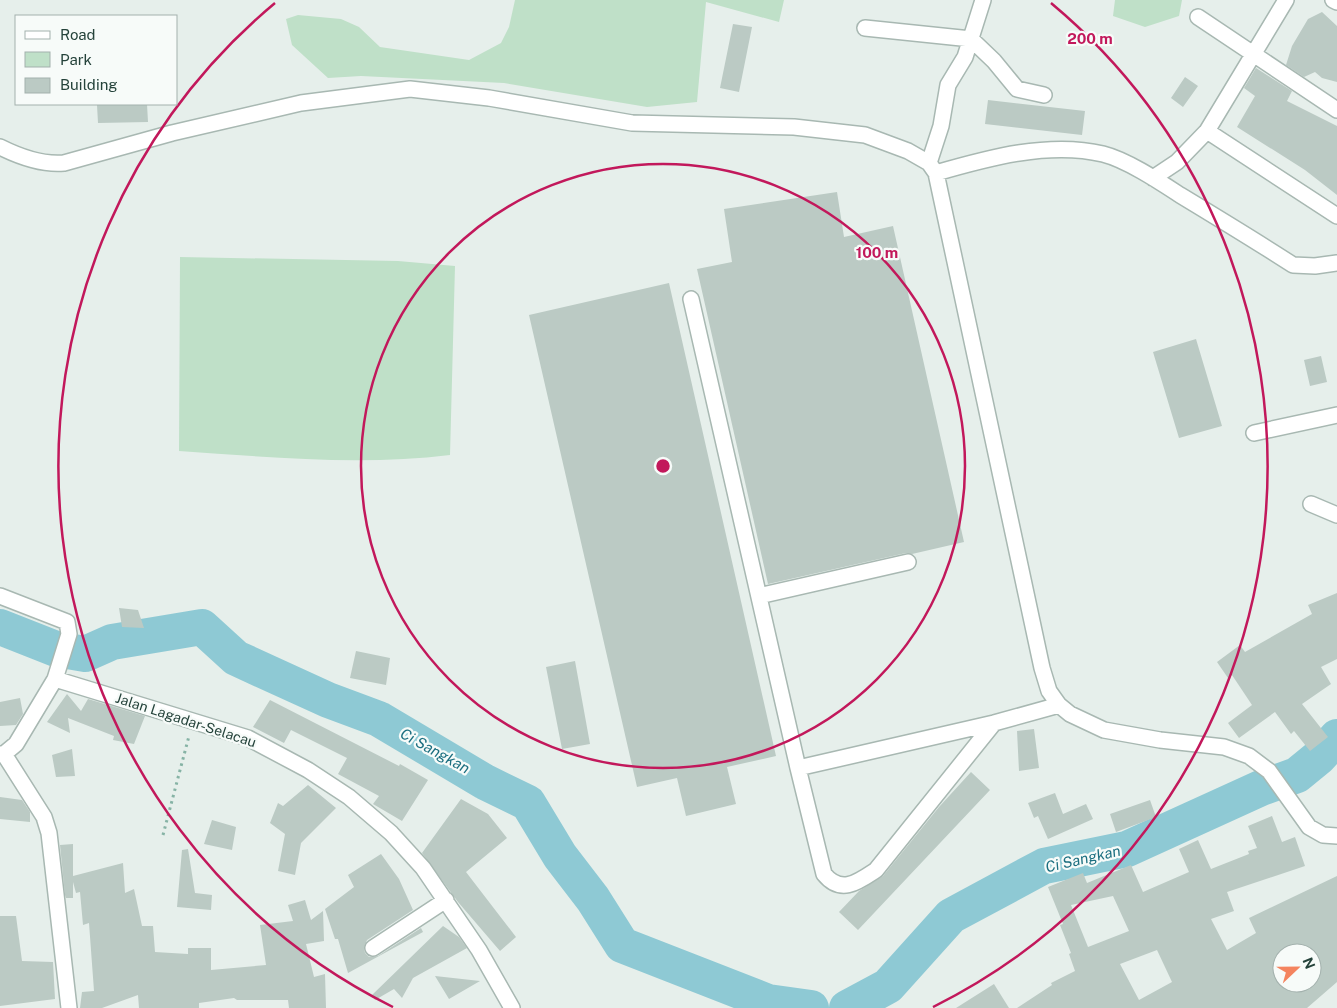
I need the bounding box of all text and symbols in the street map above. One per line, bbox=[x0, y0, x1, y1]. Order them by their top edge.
legend bbox=[15, 15, 178, 105]
text: Road bbox=[60, 26, 96, 43]
text: 200 m bbox=[1067, 30, 1113, 47]
text: Park bbox=[60, 51, 92, 68]
text: Building bbox=[60, 76, 118, 93]
text: 100 m bbox=[856, 244, 898, 261]
centre of rings bbox=[654, 457, 672, 475]
street label: Jalan Lagadar-Selacau bbox=[114, 690, 258, 750]
water label: Ci Sangkan bbox=[398, 725, 473, 777]
water label: Ci Sangkan bbox=[1044, 842, 1122, 875]
north arrow bbox=[1272, 943, 1322, 993]
text: N bbox=[1300, 955, 1319, 971]

